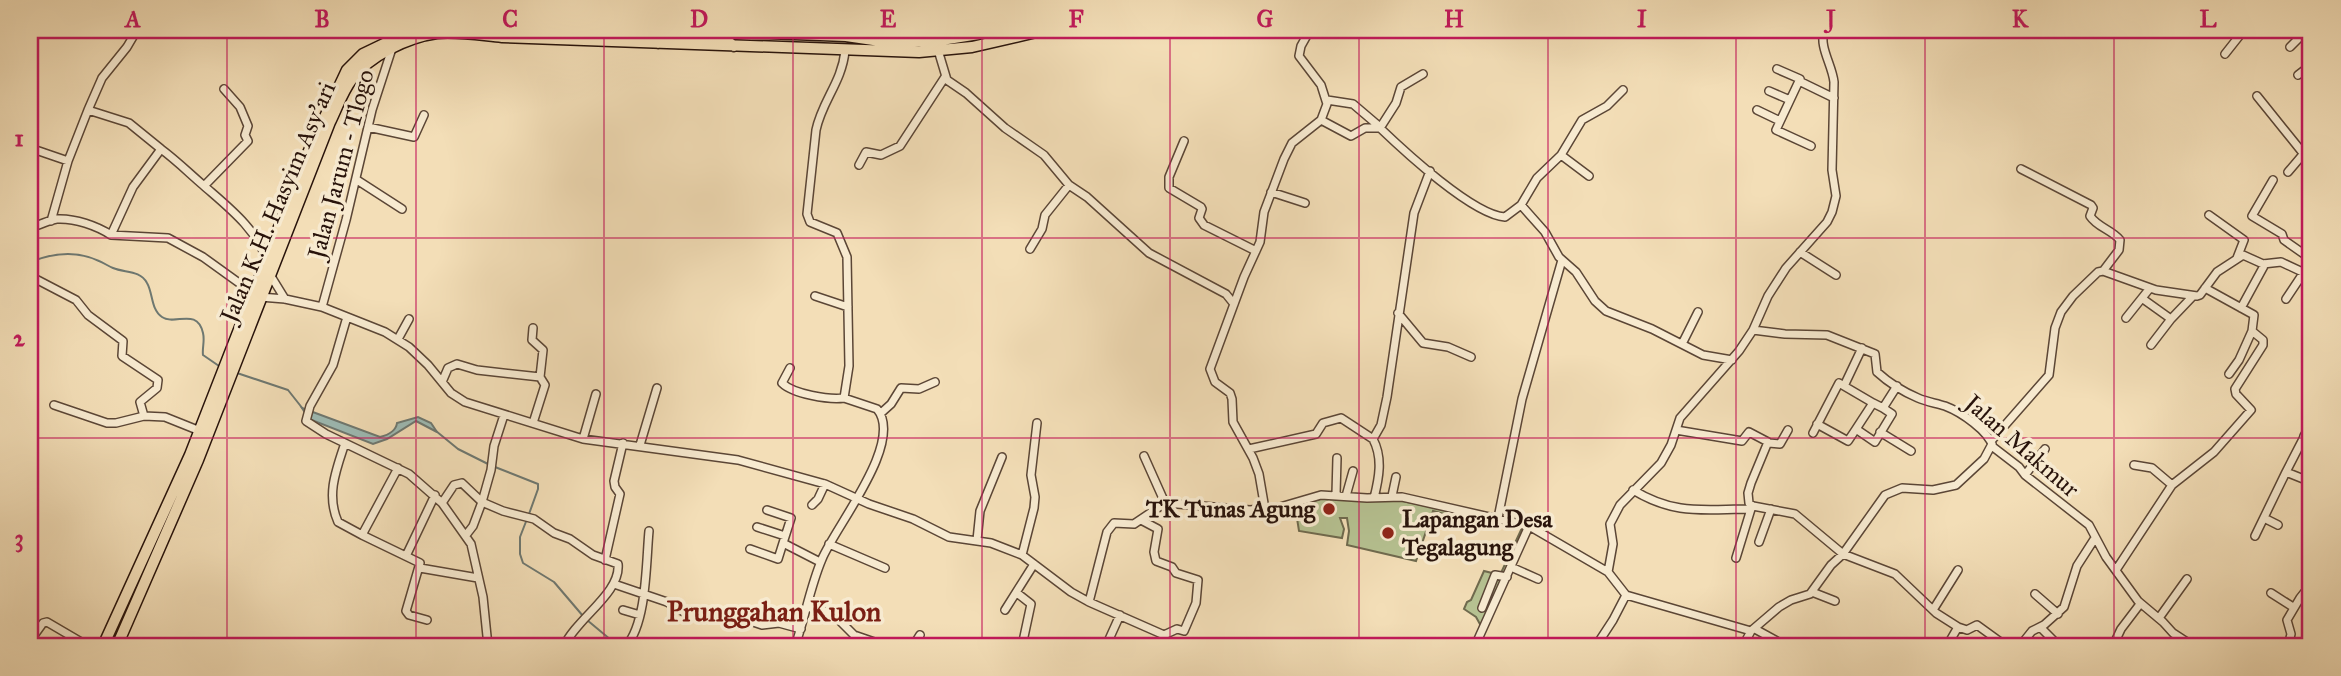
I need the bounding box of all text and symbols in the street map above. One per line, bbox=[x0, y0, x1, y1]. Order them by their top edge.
text: A bbox=[123, 5, 141, 33]
text: B bbox=[314, 5, 330, 33]
text: C bbox=[502, 5, 518, 33]
text: D bbox=[690, 5, 708, 33]
text: E bbox=[880, 5, 897, 33]
text: F bbox=[1068, 5, 1084, 33]
text: G bbox=[1257, 5, 1274, 33]
text: H bbox=[1444, 5, 1464, 33]
text: I bbox=[1637, 5, 1647, 33]
text: J bbox=[1823, 5, 1836, 34]
text: K bbox=[2012, 5, 2030, 33]
text: L bbox=[2200, 5, 2218, 33]
street label: Jalan Jarum - Tlogo bbox=[301, 66, 381, 265]
street label: Jalan K.H. Hasyim Asy'ari bbox=[213, 77, 342, 330]
text: 1 bbox=[14, 124, 24, 152]
text: 2 bbox=[13, 324, 25, 352]
street label: Jalan Makmur bbox=[1956, 386, 2085, 504]
place label: TK Tunas Agung bbox=[1145, 494, 1316, 524]
marker: TK Tunas Agung bbox=[1321, 501, 1337, 517]
place label: Lapangan Desa Tegalagung bbox=[1401, 504, 1553, 562]
text: 3 bbox=[14, 524, 24, 553]
marker: Lapangan Desa Tegalagung bbox=[1380, 525, 1396, 541]
district label: Prunggahan Kulon bbox=[667, 594, 881, 629]

